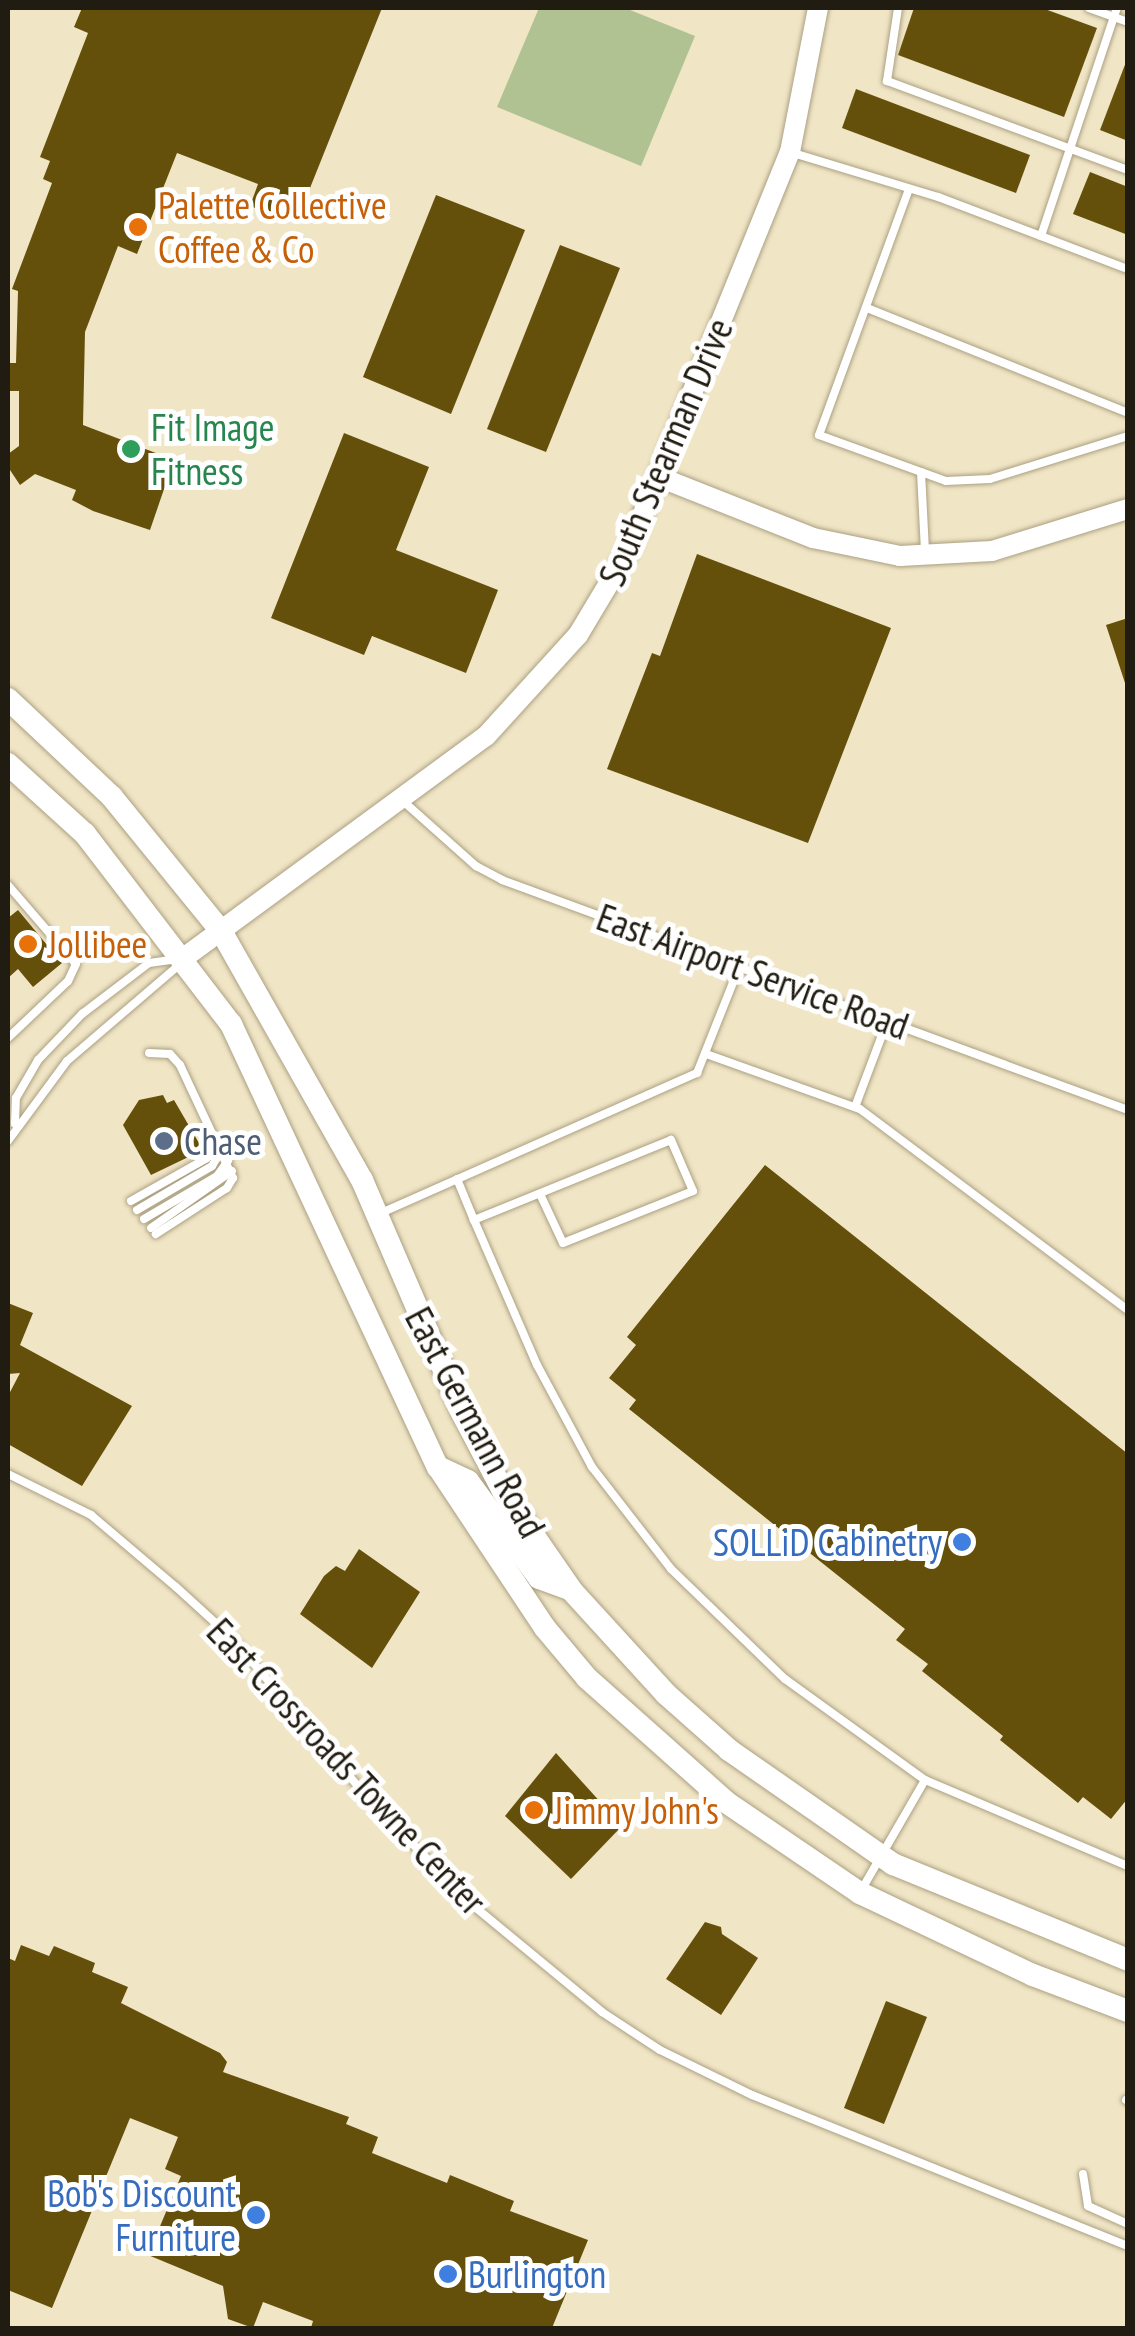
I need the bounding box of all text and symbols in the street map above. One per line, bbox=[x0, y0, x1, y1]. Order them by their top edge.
place label: Palette Collective Coffee & Co bbox=[158, 182, 387, 272]
marker: Palette Collective Coffee & Co bbox=[127, 216, 149, 238]
street label: South Stearman Drive bbox=[588, 312, 742, 592]
place label: Fit Image Fitness bbox=[151, 404, 274, 494]
marker: Fit Image Fitness bbox=[120, 438, 142, 460]
street label: East Airport Service Road bbox=[591, 893, 915, 1049]
place label: Jollibee bbox=[48, 921, 147, 967]
marker: Jollibee bbox=[17, 933, 39, 955]
place label: Chase bbox=[184, 1118, 262, 1164]
marker: Chase bbox=[153, 1130, 175, 1152]
street label: East Germann Road bbox=[396, 1299, 556, 1545]
place label: SOLLiD Cabinetry bbox=[713, 1519, 942, 1565]
marker: SOLLiD Cabinetry bbox=[951, 1531, 973, 1553]
street label: East Crossroads Towne Center bbox=[198, 1608, 496, 1924]
place label: Jimmy John's bbox=[554, 1787, 720, 1833]
marker: Jimmy John's bbox=[523, 1799, 545, 1821]
place label: Bob's Discount Furniture bbox=[47, 2170, 236, 2260]
marker: Bob's Discount Furniture bbox=[245, 2204, 267, 2226]
place label: Burlington bbox=[468, 2251, 606, 2297]
marker: Burlington bbox=[437, 2263, 459, 2285]

